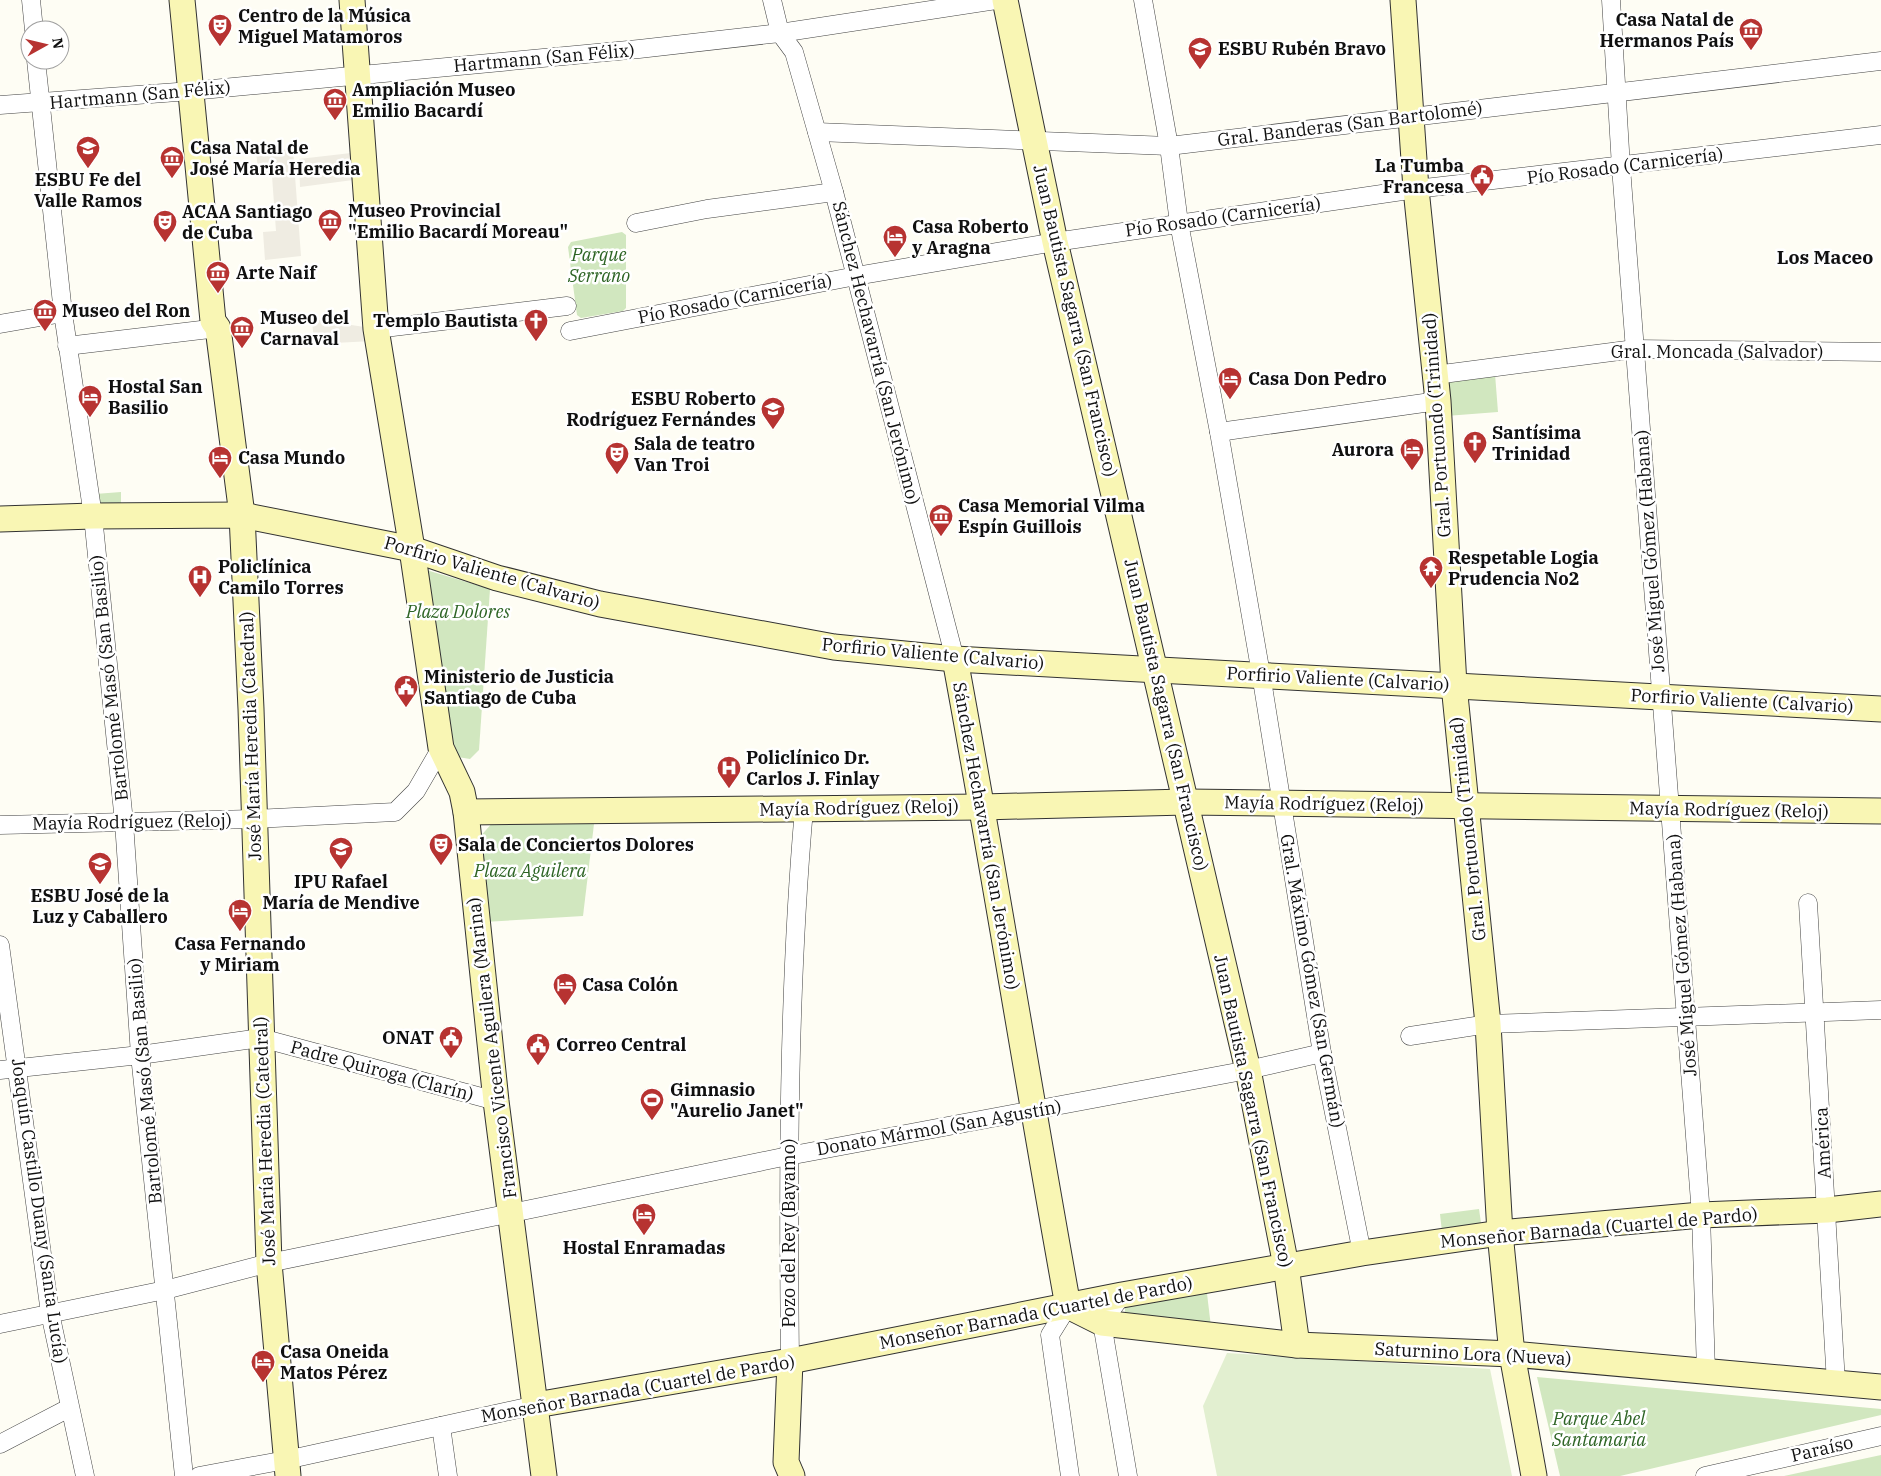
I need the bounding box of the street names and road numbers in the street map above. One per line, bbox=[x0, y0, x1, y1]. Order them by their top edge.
street label: Hartmann (San Félix) bbox=[452, 38, 636, 77]
street label: Hartmann (San Félix) bbox=[48, 75, 232, 114]
street label: Gral. Banderas (San Bartolomé) bbox=[1216, 96, 1484, 151]
street label: Pío Rosado (Carnicería) bbox=[1525, 142, 1724, 189]
street label: Juan Bautista Sagarra (San Francisco) bbox=[1028, 163, 1123, 479]
street label: Pío Rosado (Carnicería) bbox=[1123, 191, 1322, 242]
street label: Sánchez Hechavarría (San Jerónimo) bbox=[828, 199, 925, 507]
street label: Pío Rosado (Carnicería) bbox=[636, 268, 834, 329]
street label: Gral. Portuondo (Trinidad) bbox=[1417, 312, 1456, 538]
street label: Gral. Moncada (Salvador) bbox=[1611, 340, 1823, 363]
street label: José Miguel Gómez (Habana) bbox=[1630, 429, 1669, 673]
street label: Porfirio Valiente (Calvario) bbox=[382, 531, 603, 614]
street label: Bartolomé Masó (San Basilio) bbox=[84, 554, 133, 802]
street label: Juan Bautista Sagarra (San Francisco) bbox=[1119, 557, 1214, 873]
street label: José María Heredia (Catedral) bbox=[235, 611, 266, 861]
street label: Porfirio Valiente (Calvario) bbox=[821, 632, 1045, 675]
street label: Porfirio Valiente (Calvario) bbox=[1226, 661, 1450, 696]
street label: Sánchez Hechavarría (San Jerónimo) bbox=[948, 680, 1025, 992]
street label: Porfirio Valiente (Calvario) bbox=[1630, 683, 1854, 718]
street label: Gral. Portuondo (Trinidad) bbox=[1444, 716, 1491, 942]
street label: Mayía Rodríguez (Reloj) bbox=[1224, 790, 1424, 817]
street label: Mayía Rodríguez (Reloj) bbox=[759, 794, 959, 821]
street label: Mayía Rodríguez (Reloj) bbox=[1629, 796, 1829, 823]
street label: Mayía Rodríguez (Reloj) bbox=[32, 808, 232, 835]
street label: Gral. Máximo Gómez (San Germán) bbox=[1275, 832, 1350, 1130]
street label: José Miguel Gómez (Habana) bbox=[1662, 833, 1701, 1077]
street label: Francisco Vicente Aguilera (Marina) bbox=[462, 896, 521, 1200]
street label: Juan Bautista Sagarra (San Francisco) bbox=[1209, 952, 1298, 1270]
street label: Bartolomé Masó (San Basilio) bbox=[122, 957, 167, 1205]
street label: José María Heredia (Catedral) bbox=[249, 1016, 280, 1266]
street label: Padre Quiroga (Clarín) bbox=[288, 1035, 476, 1106]
street label: Joaquín Castillo Duany (Santa Lucía) bbox=[7, 1057, 72, 1365]
street label: Donato Mármol (San Agustín) bbox=[815, 1095, 1063, 1160]
street label: América bbox=[1809, 1106, 1836, 1180]
street label: Pozo del Rey (Bayamo) bbox=[777, 1138, 800, 1328]
street label: Monseñor Barnada (Cuartel de Pardo) bbox=[1439, 1202, 1759, 1253]
street label: Monseñor Barnada (Cuartel de Pardo) bbox=[877, 1271, 1194, 1354]
street label: Saturnino Lora (Nueva) bbox=[1374, 1337, 1572, 1370]
street label: Monseñor Barnada (Cuartel de Pardo) bbox=[479, 1350, 797, 1427]
street label: Paraíso bbox=[1789, 1430, 1855, 1467]

